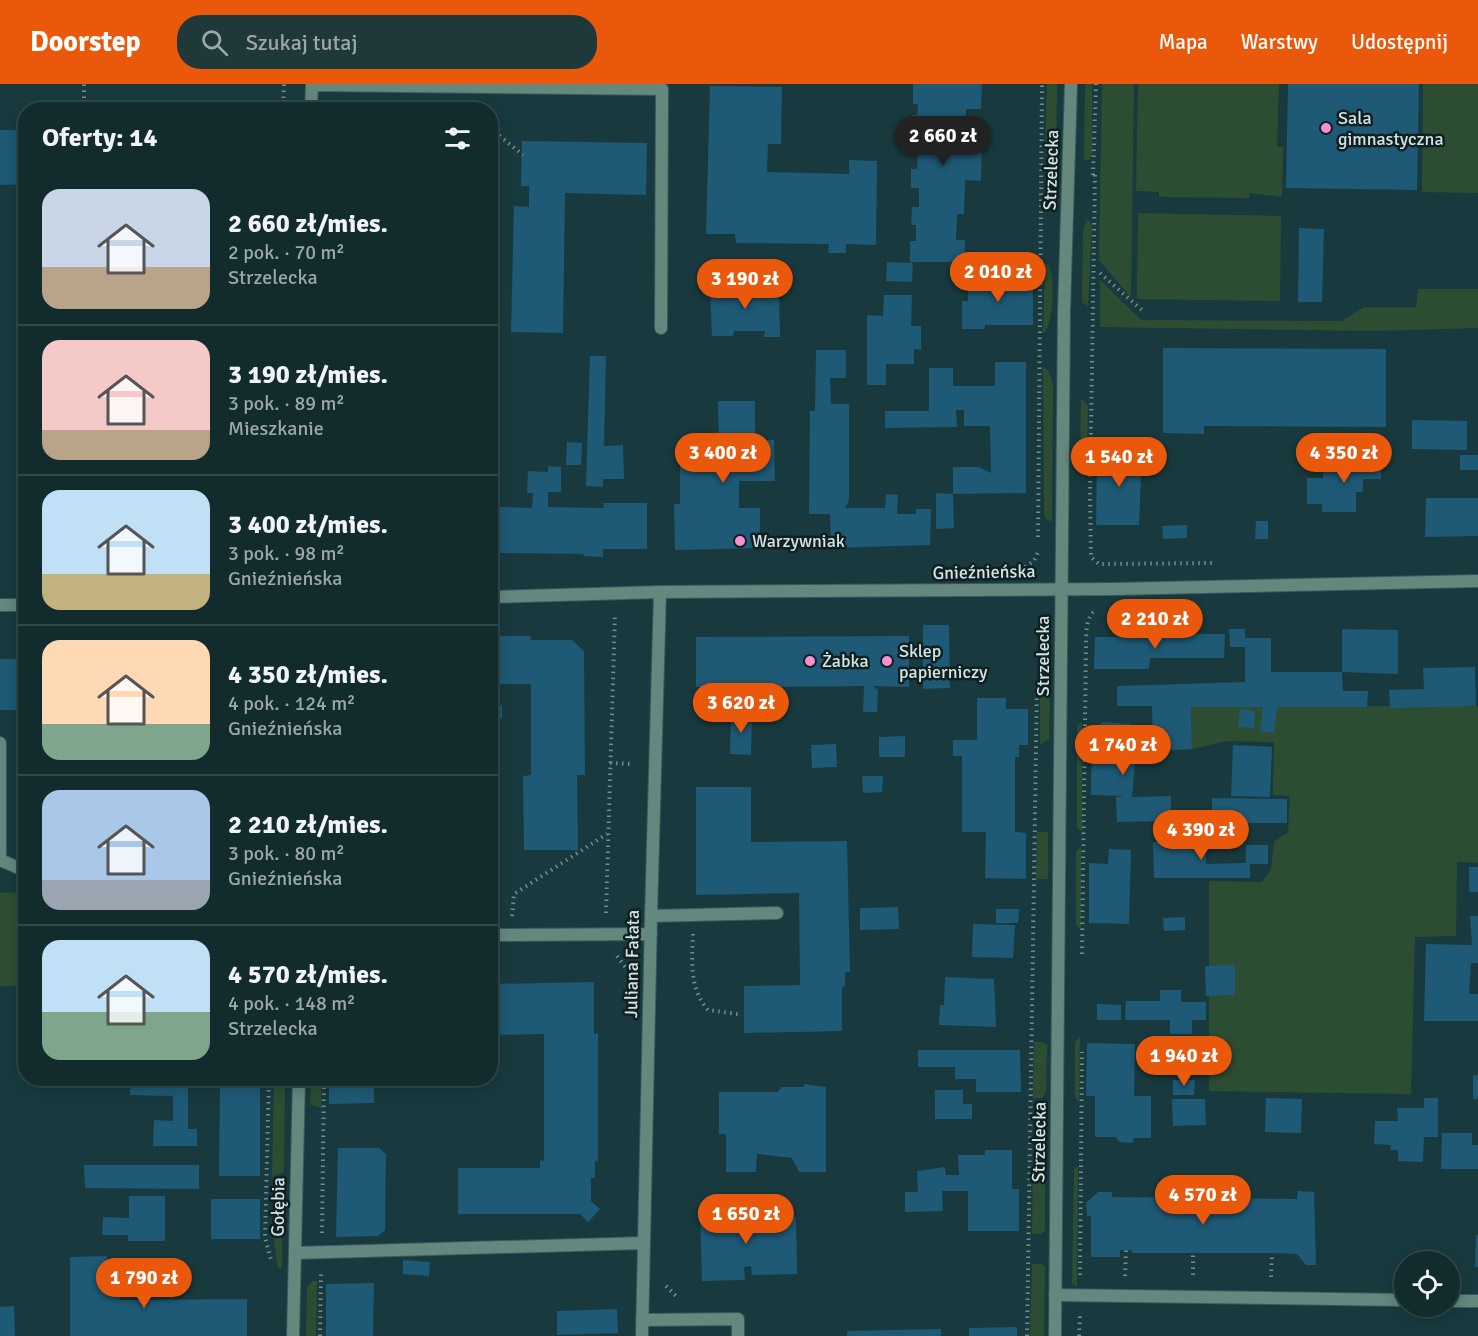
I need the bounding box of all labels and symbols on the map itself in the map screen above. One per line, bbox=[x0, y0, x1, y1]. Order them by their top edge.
place label: Sala gimnastyczna bbox=[1338, 107, 1444, 150]
pin: 2 660 zł bbox=[881, 116, 1005, 167]
marker: Sala gimnastyczna bbox=[1319, 121, 1333, 135]
street label: Strzelecka bbox=[1039, 129, 1063, 211]
pin: 2 010 zł bbox=[936, 252, 1060, 303]
pin: 3 190 zł bbox=[683, 259, 807, 310]
pin: 3 400 zł bbox=[661, 433, 785, 484]
pin: 4 350 zł bbox=[1282, 433, 1406, 484]
pin: 1 540 zł bbox=[1057, 437, 1181, 488]
place label: Warzywniak bbox=[752, 530, 845, 552]
marker: Warzywniak bbox=[733, 534, 747, 548]
street label: Gnieźnieńska bbox=[932, 560, 1036, 584]
pin: 2 210 zł bbox=[1093, 599, 1217, 650]
street label: Strzelecka bbox=[1032, 616, 1054, 696]
place label: Sklep papierniczy bbox=[899, 640, 988, 683]
place label: Żabka bbox=[822, 650, 869, 672]
marker: Żabka bbox=[803, 654, 817, 668]
marker: Sklep papierniczy bbox=[880, 654, 894, 668]
pin: 3 620 zł bbox=[679, 683, 803, 734]
pin: 1 740 zł bbox=[1061, 725, 1185, 776]
pin: 4 390 zł bbox=[1139, 810, 1263, 861]
street label: Juliana Fałata bbox=[620, 910, 644, 1018]
pin: 1 940 zł bbox=[1122, 1036, 1246, 1087]
street label: Strzelecka bbox=[1027, 1102, 1051, 1182]
pin: 4 570 zł bbox=[1141, 1175, 1265, 1226]
street label: Gołębia bbox=[266, 1177, 290, 1237]
pin: 1 650 zł bbox=[684, 1194, 808, 1245]
pin: 1 790 zł bbox=[82, 1258, 206, 1309]

